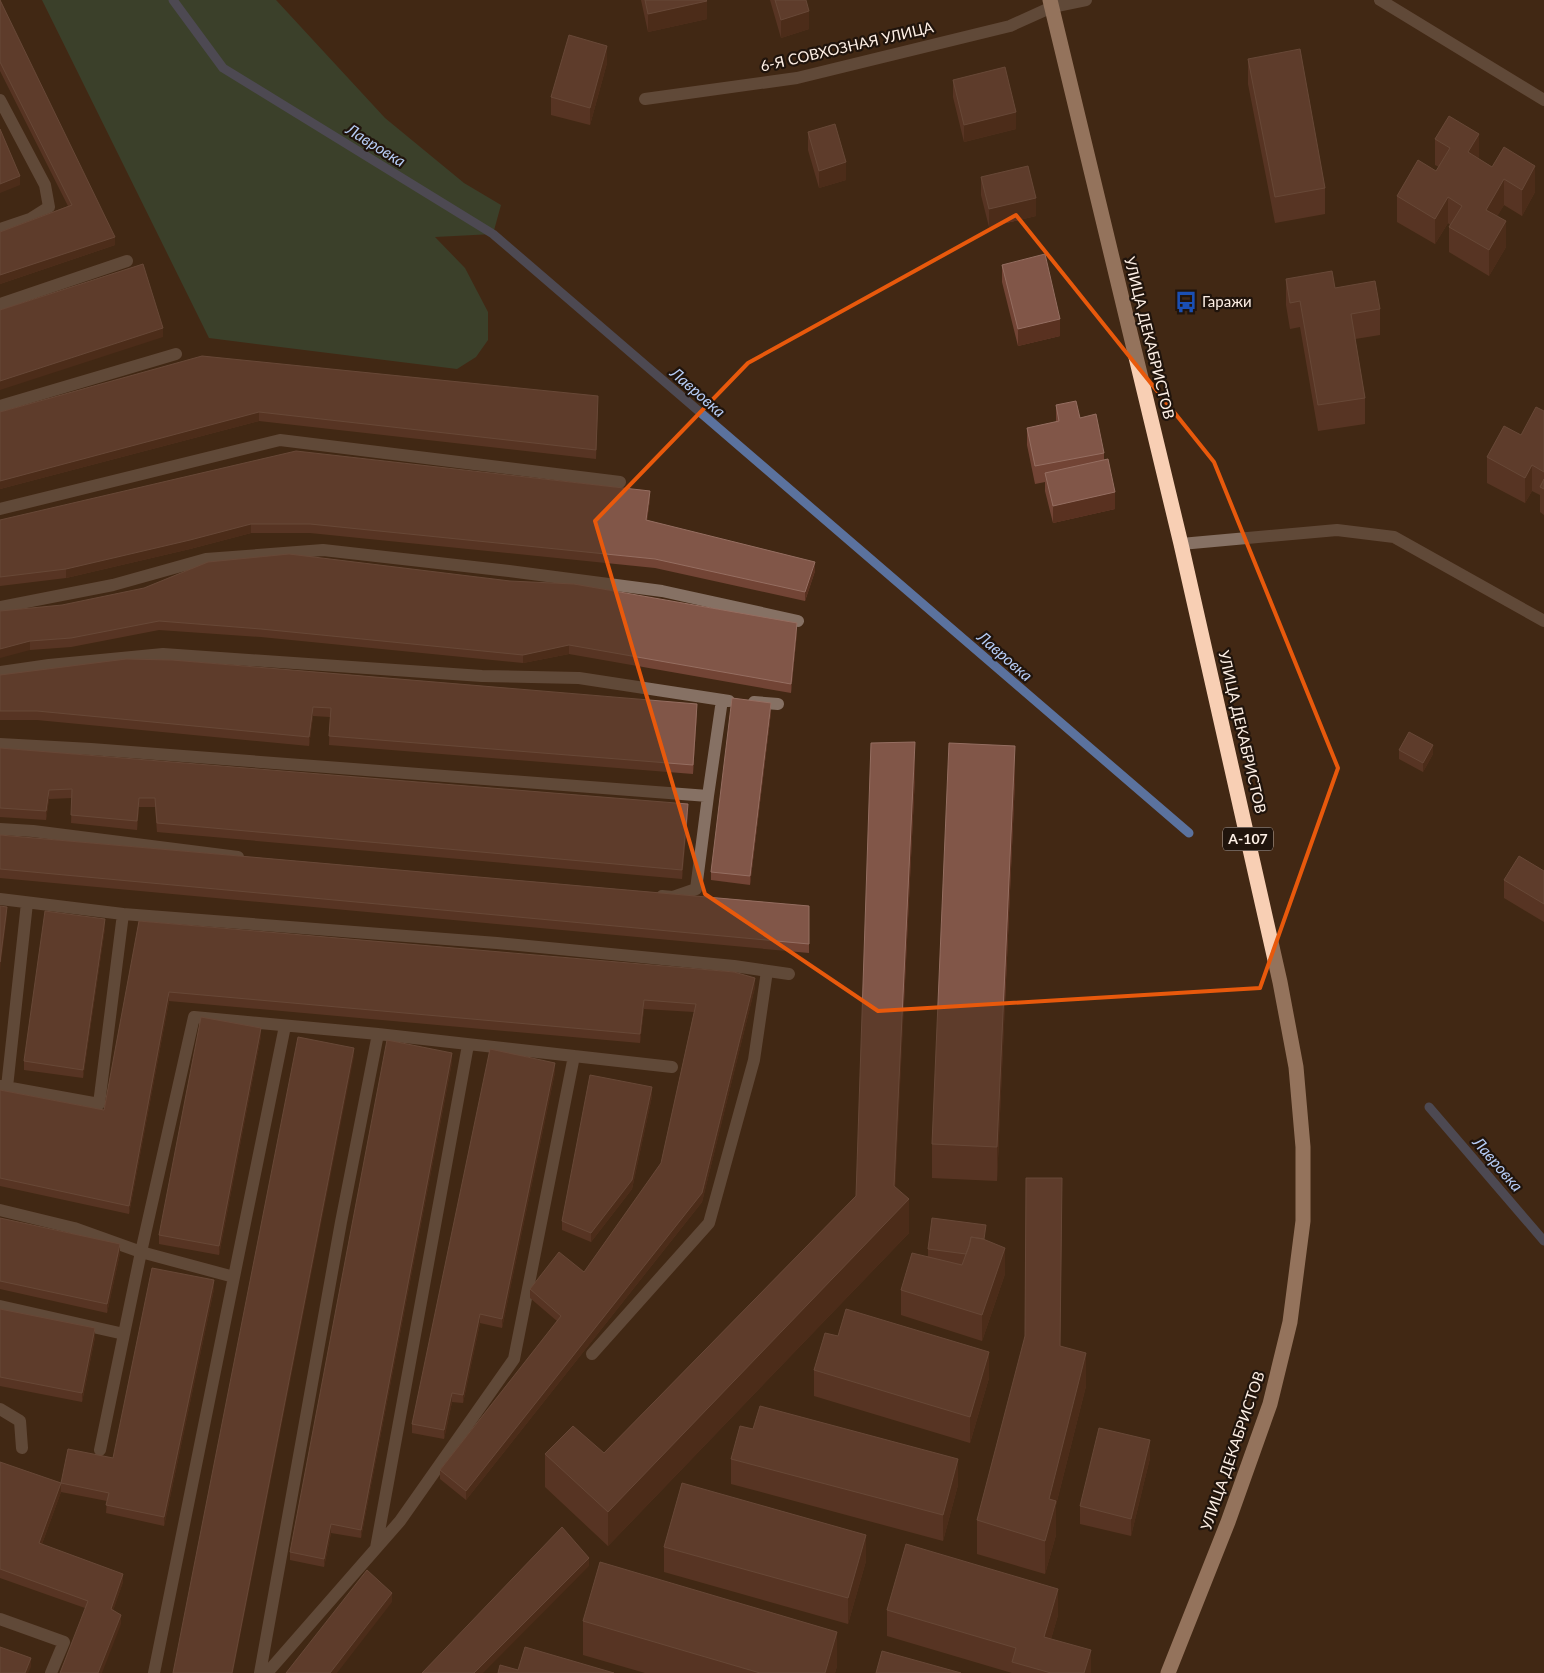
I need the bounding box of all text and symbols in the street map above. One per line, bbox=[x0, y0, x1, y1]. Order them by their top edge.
street label: 6-Я СОВХОЗНАЯ УЛИЦА bbox=[758, 17, 936, 75]
water label: Лавровка bbox=[342, 118, 409, 170]
street label: УЛИЦА ДЕКАБРИСТОВ bbox=[1121, 255, 1179, 421]
bus stop icon: Гаражи bbox=[1173, 289, 1199, 315]
place label: Гаражи bbox=[1202, 292, 1252, 310]
water label: Лавровка bbox=[666, 362, 730, 421]
water label: Лавровка bbox=[973, 626, 1037, 685]
street label: УЛИЦА ДЕКАБРИСТОВ bbox=[1215, 648, 1271, 815]
road number: А-107 bbox=[1223, 828, 1273, 851]
water label: Лавровка bbox=[1469, 1132, 1527, 1195]
street label: УЛИЦА ДЕКАБРИСТОВ bbox=[1196, 1369, 1268, 1533]

